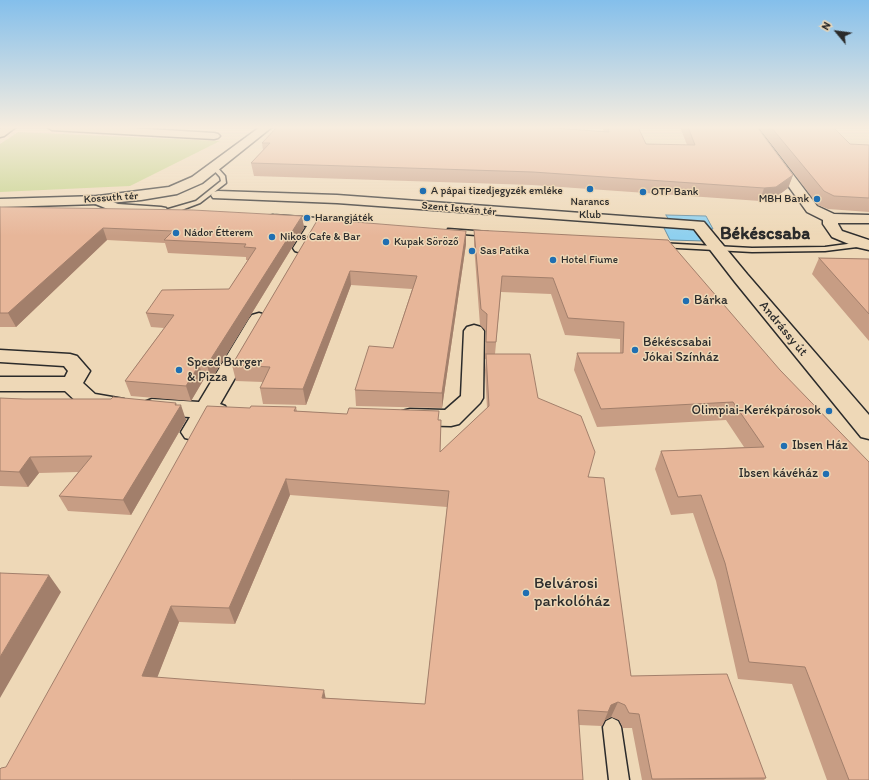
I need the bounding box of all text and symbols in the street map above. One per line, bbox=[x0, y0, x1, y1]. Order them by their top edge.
north arrow bbox=[817, 12, 857, 52]
text: N bbox=[819, 20, 834, 32]
place label: A pápai tizedjegyzék emléke bbox=[431, 184, 563, 198]
marker: Narancs Klub bbox=[585, 184, 595, 194]
place label: OTP Bank bbox=[651, 185, 698, 199]
marker: A pápai tizedjegyzék emléke bbox=[418, 186, 428, 196]
marker: OTP Bank bbox=[638, 187, 648, 197]
street label: Kossuth tér bbox=[83, 190, 139, 206]
place label: MBH Bank bbox=[759, 192, 809, 206]
marker: MBH Bank bbox=[812, 194, 822, 204]
place label: Narancs Klub bbox=[571, 195, 609, 221]
street label: Szent István tér bbox=[421, 199, 497, 219]
place label: Harangjáték bbox=[315, 211, 373, 225]
marker: Harangjáték bbox=[302, 213, 312, 223]
district label: Békéscsaba bbox=[720, 223, 810, 245]
place label: Nádor Étterem bbox=[184, 226, 253, 240]
marker: Nádor Étterem bbox=[171, 228, 181, 238]
place label: Nikos Cafe & Bar bbox=[280, 230, 360, 244]
marker: Nikos Cafe & Bar bbox=[267, 232, 277, 242]
place label: Kupak Söröző bbox=[394, 235, 459, 249]
marker: Kupak Söröző bbox=[381, 237, 391, 247]
place label: Sas Patika bbox=[480, 244, 529, 258]
marker: Sas Patika bbox=[467, 246, 477, 256]
place label: Hotel Fiume bbox=[561, 253, 618, 267]
marker: Hotel Fiume bbox=[548, 255, 558, 265]
place label: Bárka bbox=[694, 293, 728, 309]
marker: Bárka bbox=[681, 296, 691, 306]
street label: Andrássy út bbox=[755, 298, 811, 360]
place label: Békéscsabai Jókai Színház bbox=[643, 335, 719, 366]
marker: Békéscsabai Jókai Színház bbox=[630, 345, 640, 355]
place label: Speed Burger & Pizza bbox=[187, 355, 262, 386]
marker: Speed Burger & Pizza bbox=[174, 365, 184, 375]
place label: Olimpiai-Kerékpárosok bbox=[692, 403, 821, 419]
marker: Olimpiai-Kerékpárosok bbox=[824, 406, 834, 416]
place label: Ibsen Ház bbox=[792, 438, 848, 454]
marker: Ibsen Ház bbox=[779, 441, 789, 451]
place label: Ibsen kávéház bbox=[739, 466, 818, 482]
marker: Ibsen kávéház bbox=[821, 469, 831, 479]
place label: Belvárosi parkolóház bbox=[534, 574, 610, 612]
marker: Belvárosi parkolóház bbox=[521, 588, 531, 598]

